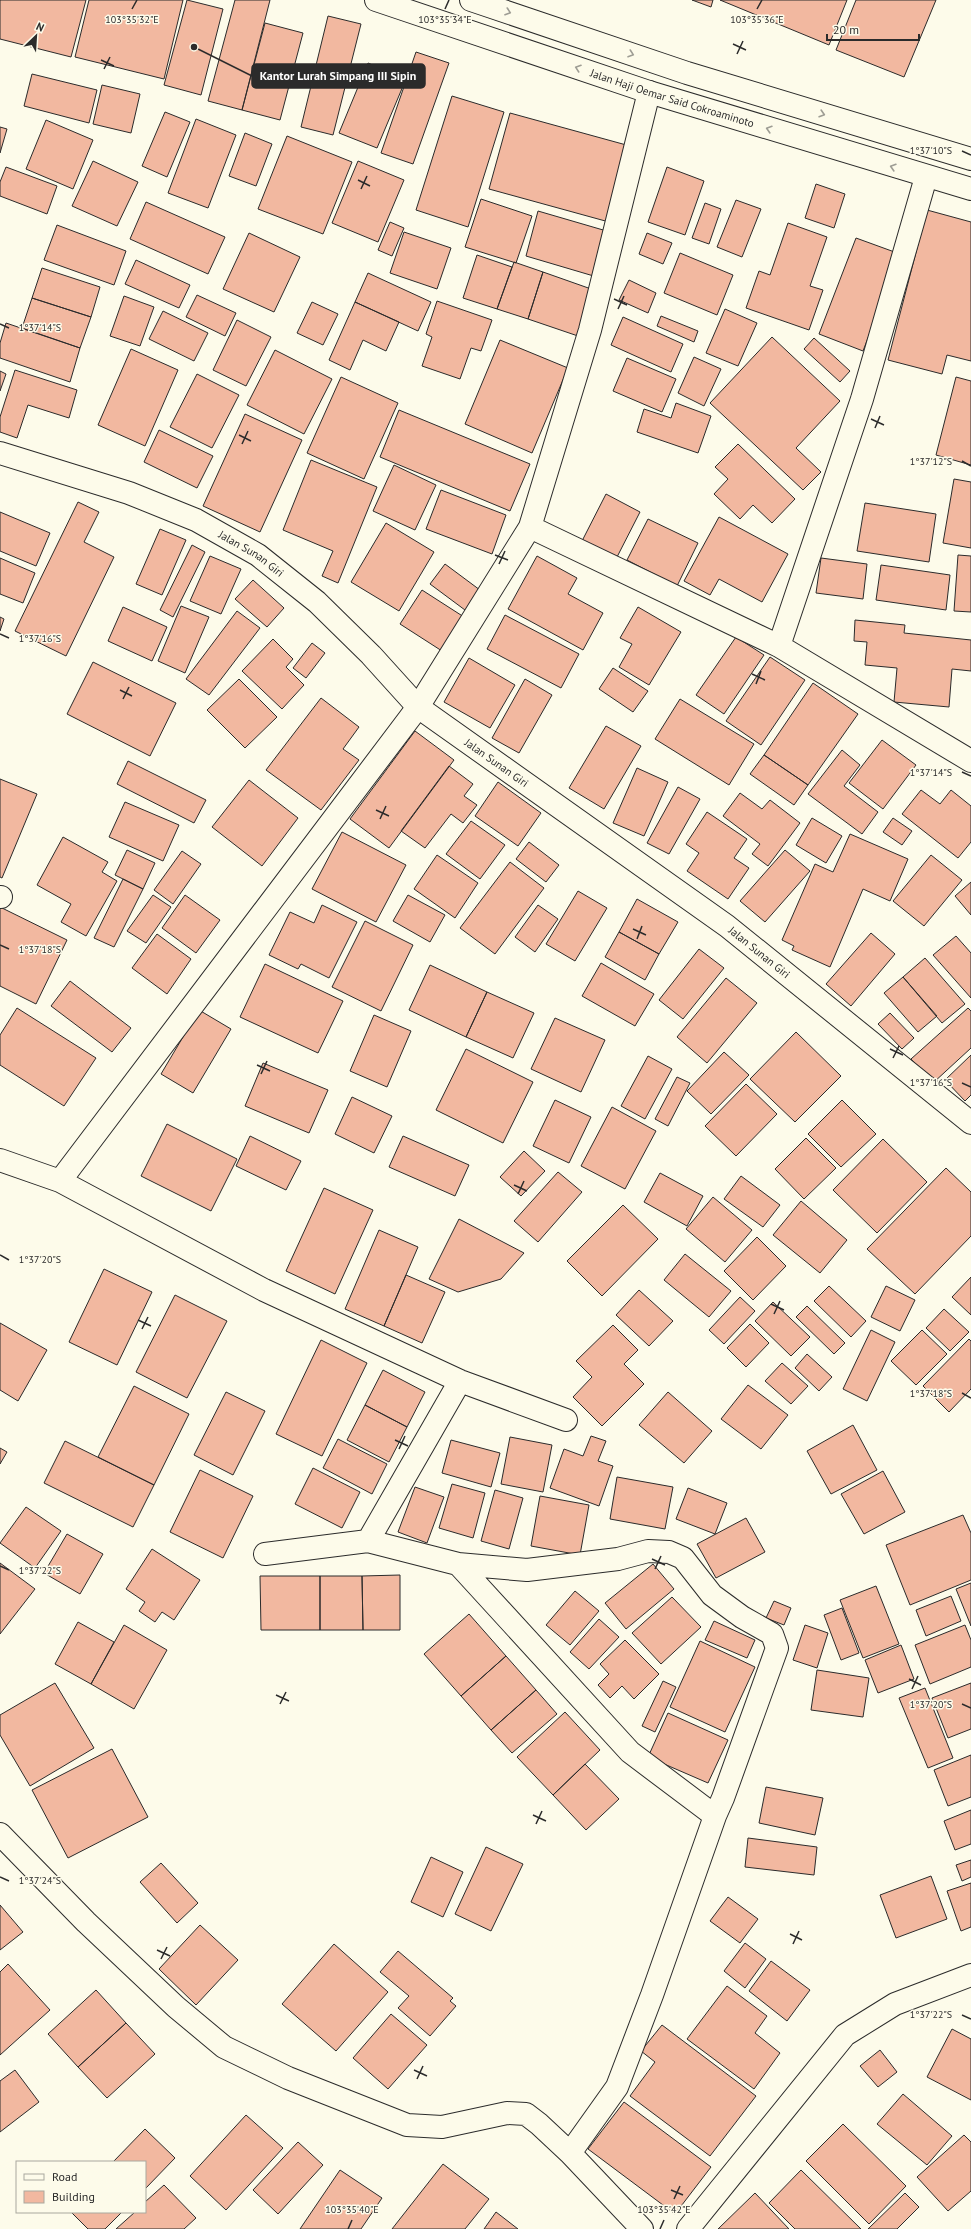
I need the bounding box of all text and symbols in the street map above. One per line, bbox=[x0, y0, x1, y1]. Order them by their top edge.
one-way arrow bbox=[505, 8, 512, 16]
text: 103°35'32"E bbox=[105, 13, 159, 26]
text: 103°35'34"E bbox=[418, 13, 472, 26]
text: 103°35'36"E bbox=[730, 13, 784, 26]
north arrow bbox=[16, 16, 56, 56]
scale bar bbox=[827, 16, 919, 42]
text: N bbox=[34, 19, 46, 35]
text: 20 m bbox=[833, 22, 859, 37]
one-way arrow bbox=[628, 49, 635, 58]
callout: Kantor Lurah Simpang III Sipin bbox=[252, 64, 425, 88]
one-way arrow bbox=[575, 64, 582, 73]
street label: Jalan Haji Oemar Said Cokroaminoto bbox=[587, 65, 756, 130]
text: Kantor Lurah Simpang III Sipin bbox=[260, 68, 416, 83]
one-way arrow bbox=[819, 109, 826, 118]
one-way arrow bbox=[765, 125, 772, 134]
text: 1°37'10"S bbox=[910, 144, 952, 157]
one-way arrow bbox=[890, 163, 897, 172]
text: 1°37'14"S bbox=[19, 321, 61, 334]
text: 1°37'12"S bbox=[910, 455, 952, 468]
street label: Jalan Sunan Giri bbox=[215, 527, 287, 580]
text: 1°37'16"S bbox=[19, 632, 61, 645]
street label: Jalan Sunan Giri bbox=[461, 735, 531, 790]
text: 1°37'14"S bbox=[910, 766, 952, 779]
street label: Jalan Sunan Giri bbox=[725, 922, 793, 981]
text: 1°37'18"S bbox=[19, 943, 61, 956]
text: 1°37'16"S bbox=[910, 1076, 952, 1089]
text: 1°37'20"S bbox=[19, 1253, 61, 1266]
text: 1°37'18"S bbox=[910, 1387, 952, 1400]
text: 1°37'22"S bbox=[19, 1564, 61, 1577]
text: 1°37'20"S bbox=[910, 1698, 952, 1711]
text: 1°37'24"S bbox=[19, 1874, 61, 1887]
text: 1°37'22"S bbox=[910, 2008, 952, 2021]
legend bbox=[16, 2161, 146, 2213]
text: Road bbox=[52, 2169, 77, 2184]
text: Building bbox=[52, 2189, 95, 2204]
text: 103°35'40"E bbox=[325, 2203, 379, 2216]
text: 103°35'42"E bbox=[637, 2203, 691, 2216]

